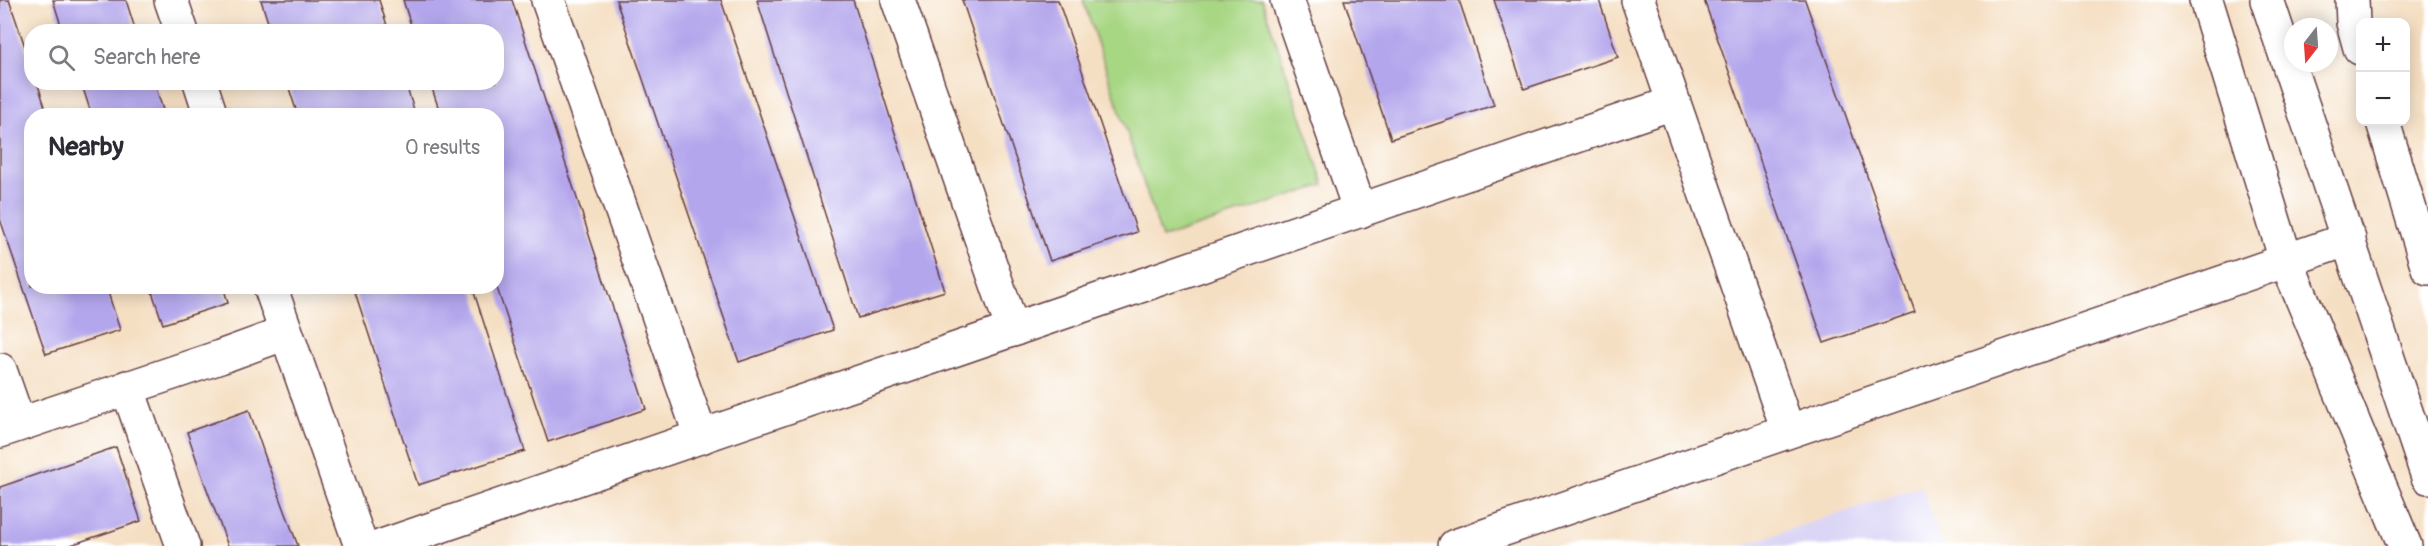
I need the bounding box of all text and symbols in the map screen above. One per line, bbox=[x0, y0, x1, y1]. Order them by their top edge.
north arrow bbox=[2284, 18, 2338, 72]
map controls bbox=[2356, 18, 2410, 126]
button: + bbox=[2356, 18, 2410, 72]
search box bbox=[24, 24, 504, 90]
icon: search bbox=[45, 41, 78, 74]
text: Search here bbox=[93, 43, 200, 71]
button: − bbox=[2356, 72, 2410, 126]
text: Nearby bbox=[48, 131, 124, 163]
text: 0 results bbox=[405, 135, 480, 160]

